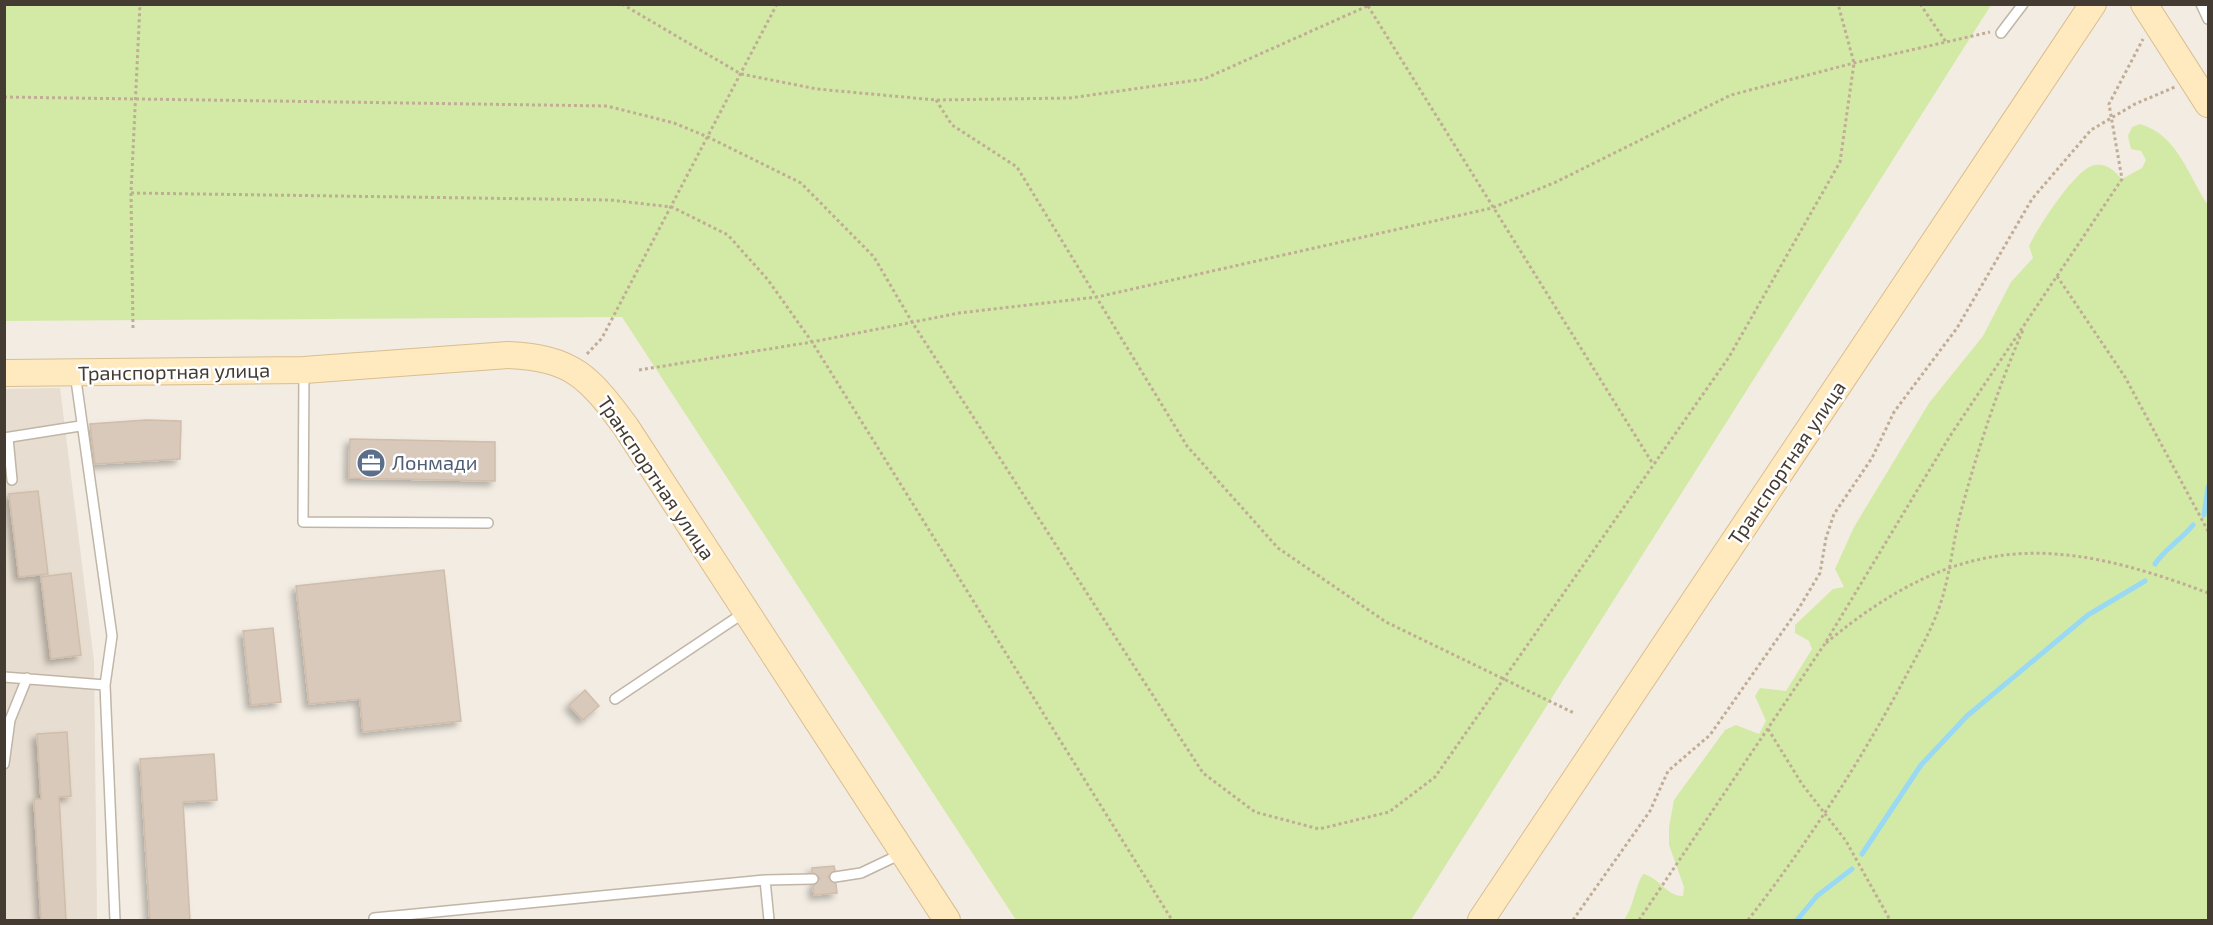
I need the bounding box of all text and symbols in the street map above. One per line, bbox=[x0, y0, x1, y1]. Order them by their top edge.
street label: Транспортная улица bbox=[78, 357, 270, 386]
street label: Транспортная улица bbox=[1722, 376, 1851, 549]
street label: Транспортная улица bbox=[592, 391, 721, 564]
office icon: Лонмади bbox=[355, 447, 387, 479]
place label: Лонмади bbox=[392, 450, 478, 474]

